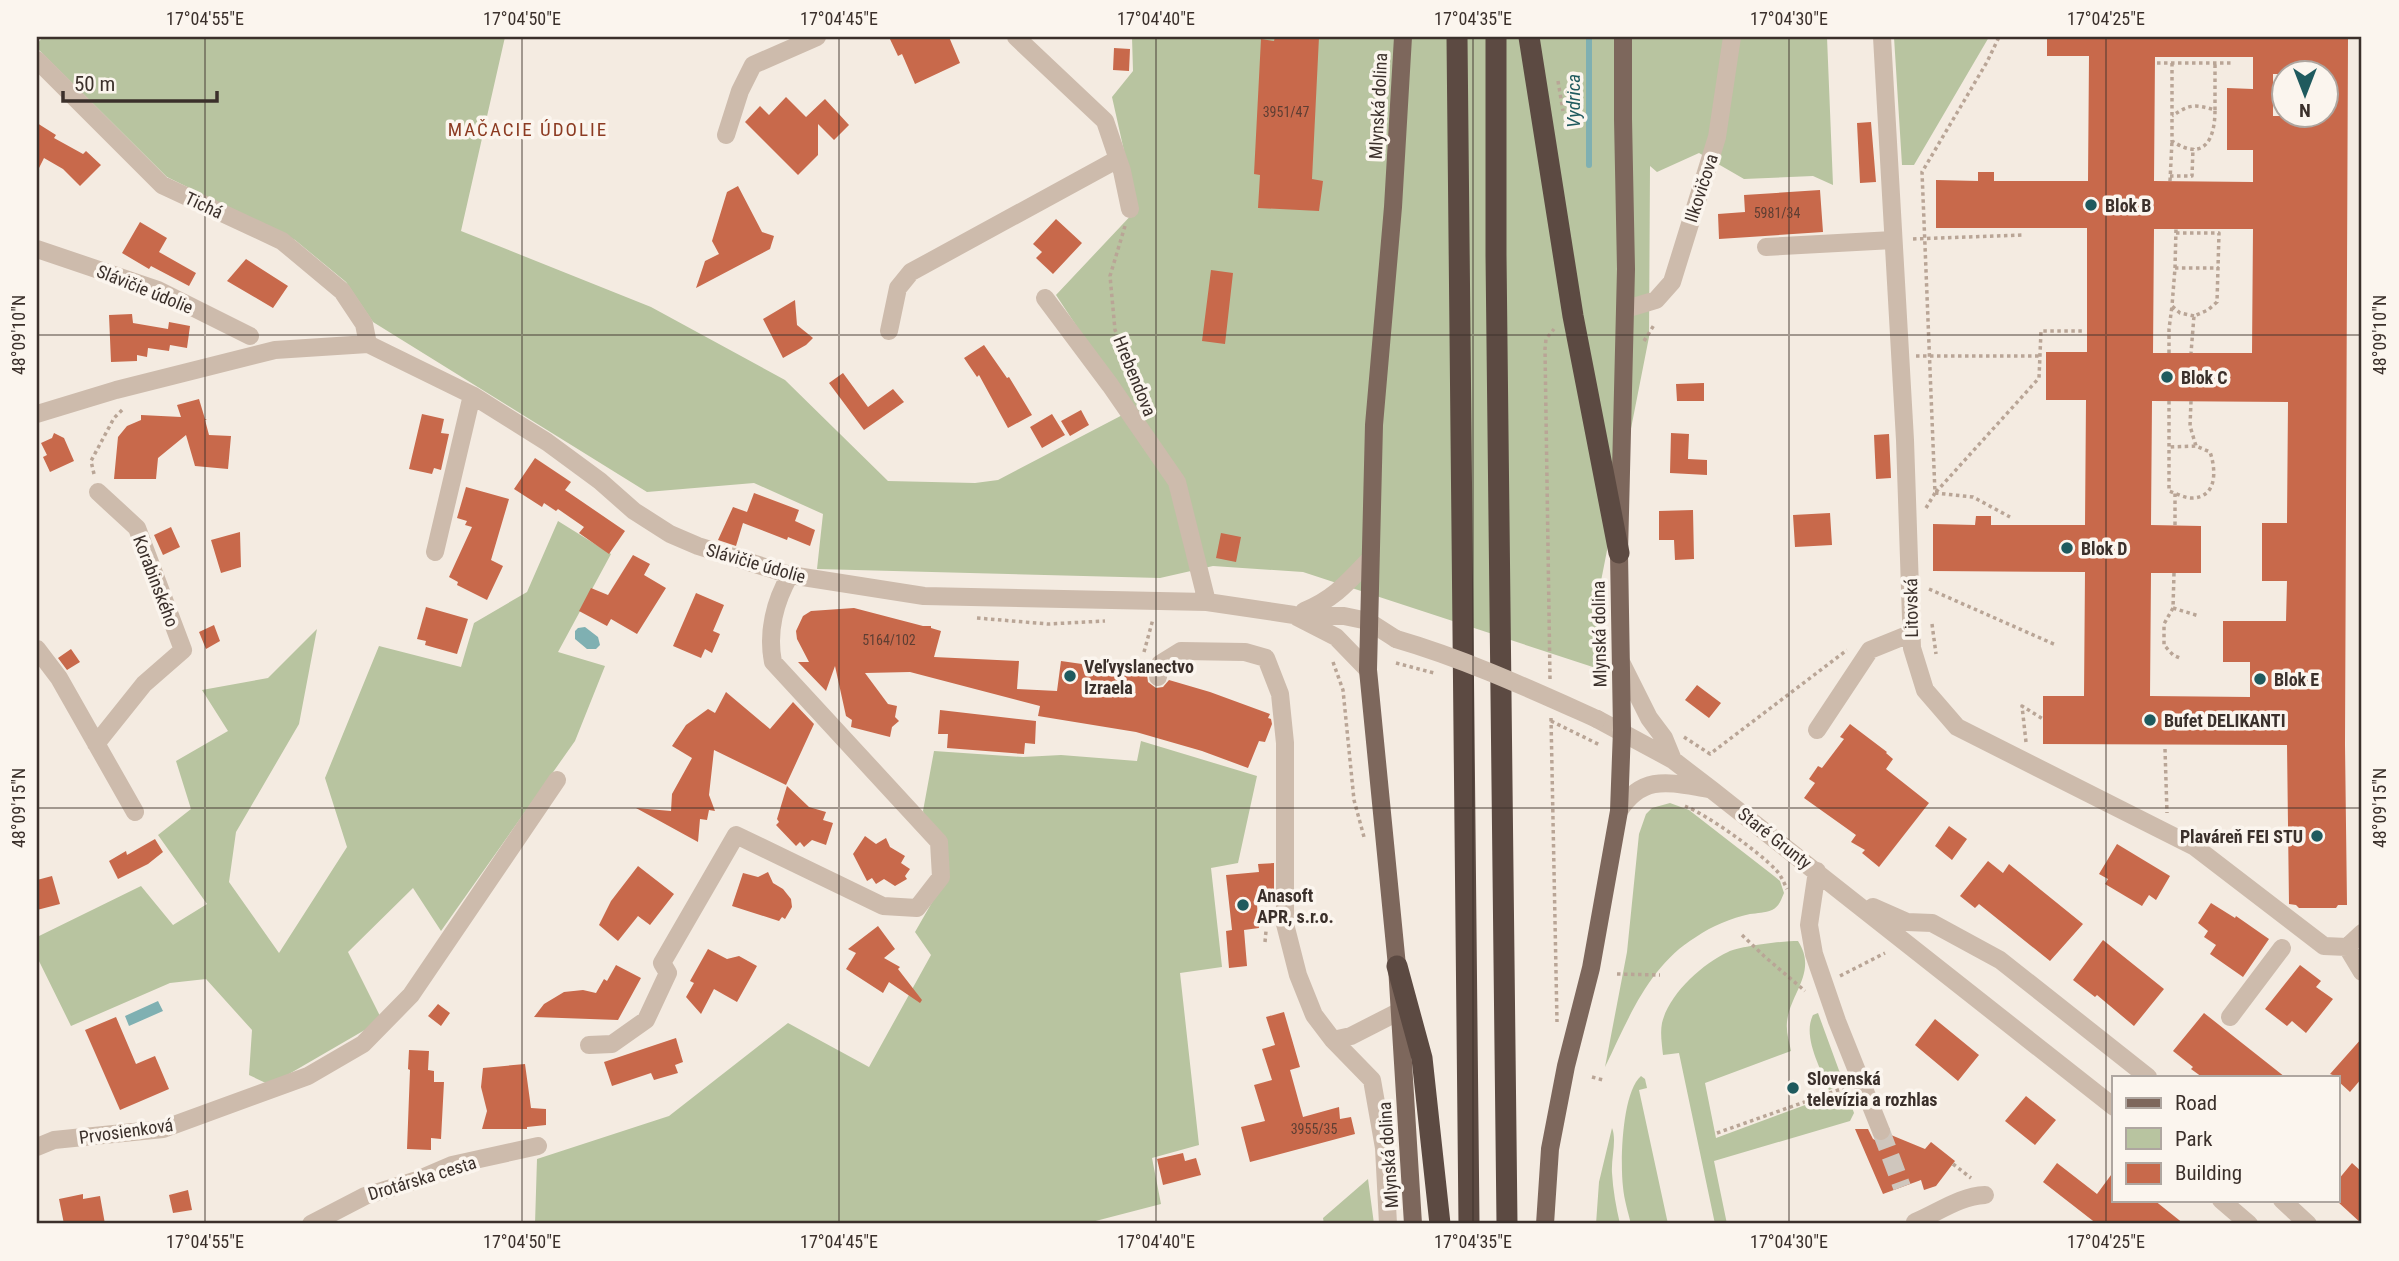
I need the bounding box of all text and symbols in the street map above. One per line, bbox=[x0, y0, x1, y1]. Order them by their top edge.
text: 17°04'55"E bbox=[166, 8, 244, 29]
text: 17°04'50"E bbox=[483, 8, 561, 29]
text: 17°04'45"E bbox=[800, 8, 878, 29]
text: 17°04'40"E bbox=[1117, 8, 1195, 29]
text: 17°04'35"E bbox=[1434, 8, 1512, 29]
text: 17°04'30"E bbox=[1750, 8, 1828, 29]
text: 17°04'25"E bbox=[2067, 8, 2145, 29]
street label: Mlynská dolina bbox=[1365, 52, 1391, 160]
scale bar bbox=[63, 60, 217, 104]
north arrow bbox=[2270, 60, 2340, 130]
text: 50 m bbox=[74, 72, 115, 96]
water label: Vydrica bbox=[1562, 74, 1585, 128]
text: N bbox=[2299, 99, 2311, 122]
house number: 3951/47 bbox=[1263, 104, 1309, 120]
district label: MAČACIE ÚDOLIE bbox=[448, 118, 608, 141]
street label: Ilkovičova bbox=[1680, 151, 1722, 225]
street label: Tichá bbox=[182, 187, 226, 223]
place label: Blok B bbox=[2105, 195, 2151, 216]
marker: Blok B bbox=[2083, 197, 2099, 213]
house number: 5981/34 bbox=[1754, 205, 1800, 221]
street label: Slávičie údolie bbox=[94, 260, 196, 318]
text: 48°09'10"N bbox=[8, 295, 29, 375]
text: 48°09'10"N bbox=[2369, 295, 2390, 375]
street label: Hrebendova bbox=[1109, 333, 1161, 419]
place label: Blok C bbox=[2181, 367, 2228, 388]
marker: Blok C bbox=[2159, 369, 2175, 385]
street label: Korabinského bbox=[129, 532, 183, 630]
place label: Blok D bbox=[2081, 538, 2128, 559]
street label: Slávičie údolie bbox=[704, 539, 808, 587]
marker: Blok D bbox=[2059, 540, 2075, 556]
street label: Litovská bbox=[1900, 578, 1922, 638]
street label: Mlynská dolina bbox=[1588, 581, 1610, 687]
house number: 5164/102 bbox=[862, 632, 916, 648]
place label: Veľvyslanectvo Izraela bbox=[1084, 656, 1194, 698]
marker: Veľvyslanectvo Izraela bbox=[1062, 668, 1078, 684]
place label: Blok E bbox=[2274, 669, 2319, 690]
marker: Blok E bbox=[2252, 671, 2268, 687]
place label: Bufet DELIKANTI bbox=[2164, 710, 2286, 731]
marker: Bufet DELIKANTI bbox=[2142, 712, 2158, 728]
text: 48°09'15"N bbox=[8, 768, 29, 848]
text: 48°09'15"N bbox=[2369, 768, 2390, 848]
street label: Staré Grunty bbox=[1734, 803, 1816, 874]
place label: Plaváreň FEI STU bbox=[2180, 826, 2303, 847]
marker: Plaváreň FEI STU bbox=[2309, 828, 2325, 844]
place label: Anasoft APR, s.r.o. bbox=[1257, 885, 1334, 927]
marker: Anasoft APR, s.r.o. bbox=[1235, 897, 1251, 913]
place label: Slovenská televízia a rozhlas bbox=[1807, 1068, 1938, 1110]
legend bbox=[2112, 1076, 2340, 1202]
marker: Slovenská televízia a rozhlas bbox=[1785, 1080, 1801, 1096]
text: Road bbox=[2175, 1091, 2217, 1115]
street label: Mlynská dolina bbox=[1374, 1101, 1402, 1209]
street label: Prvosienková bbox=[78, 1114, 174, 1148]
house number: 3955/35 bbox=[1291, 1121, 1337, 1137]
text: Park bbox=[2175, 1127, 2213, 1151]
street label: Drotárska cesta bbox=[365, 1152, 479, 1204]
text: Building bbox=[2175, 1161, 2242, 1185]
text: 17°04'55"E bbox=[166, 1231, 244, 1252]
text: 17°04'50"E bbox=[483, 1231, 561, 1252]
text: 17°04'45"E bbox=[800, 1231, 878, 1252]
text: 17°04'40"E bbox=[1117, 1231, 1195, 1252]
text: 17°04'35"E bbox=[1434, 1231, 1512, 1252]
text: 17°04'30"E bbox=[1750, 1231, 1828, 1252]
text: 17°04'25"E bbox=[2067, 1231, 2145, 1252]

